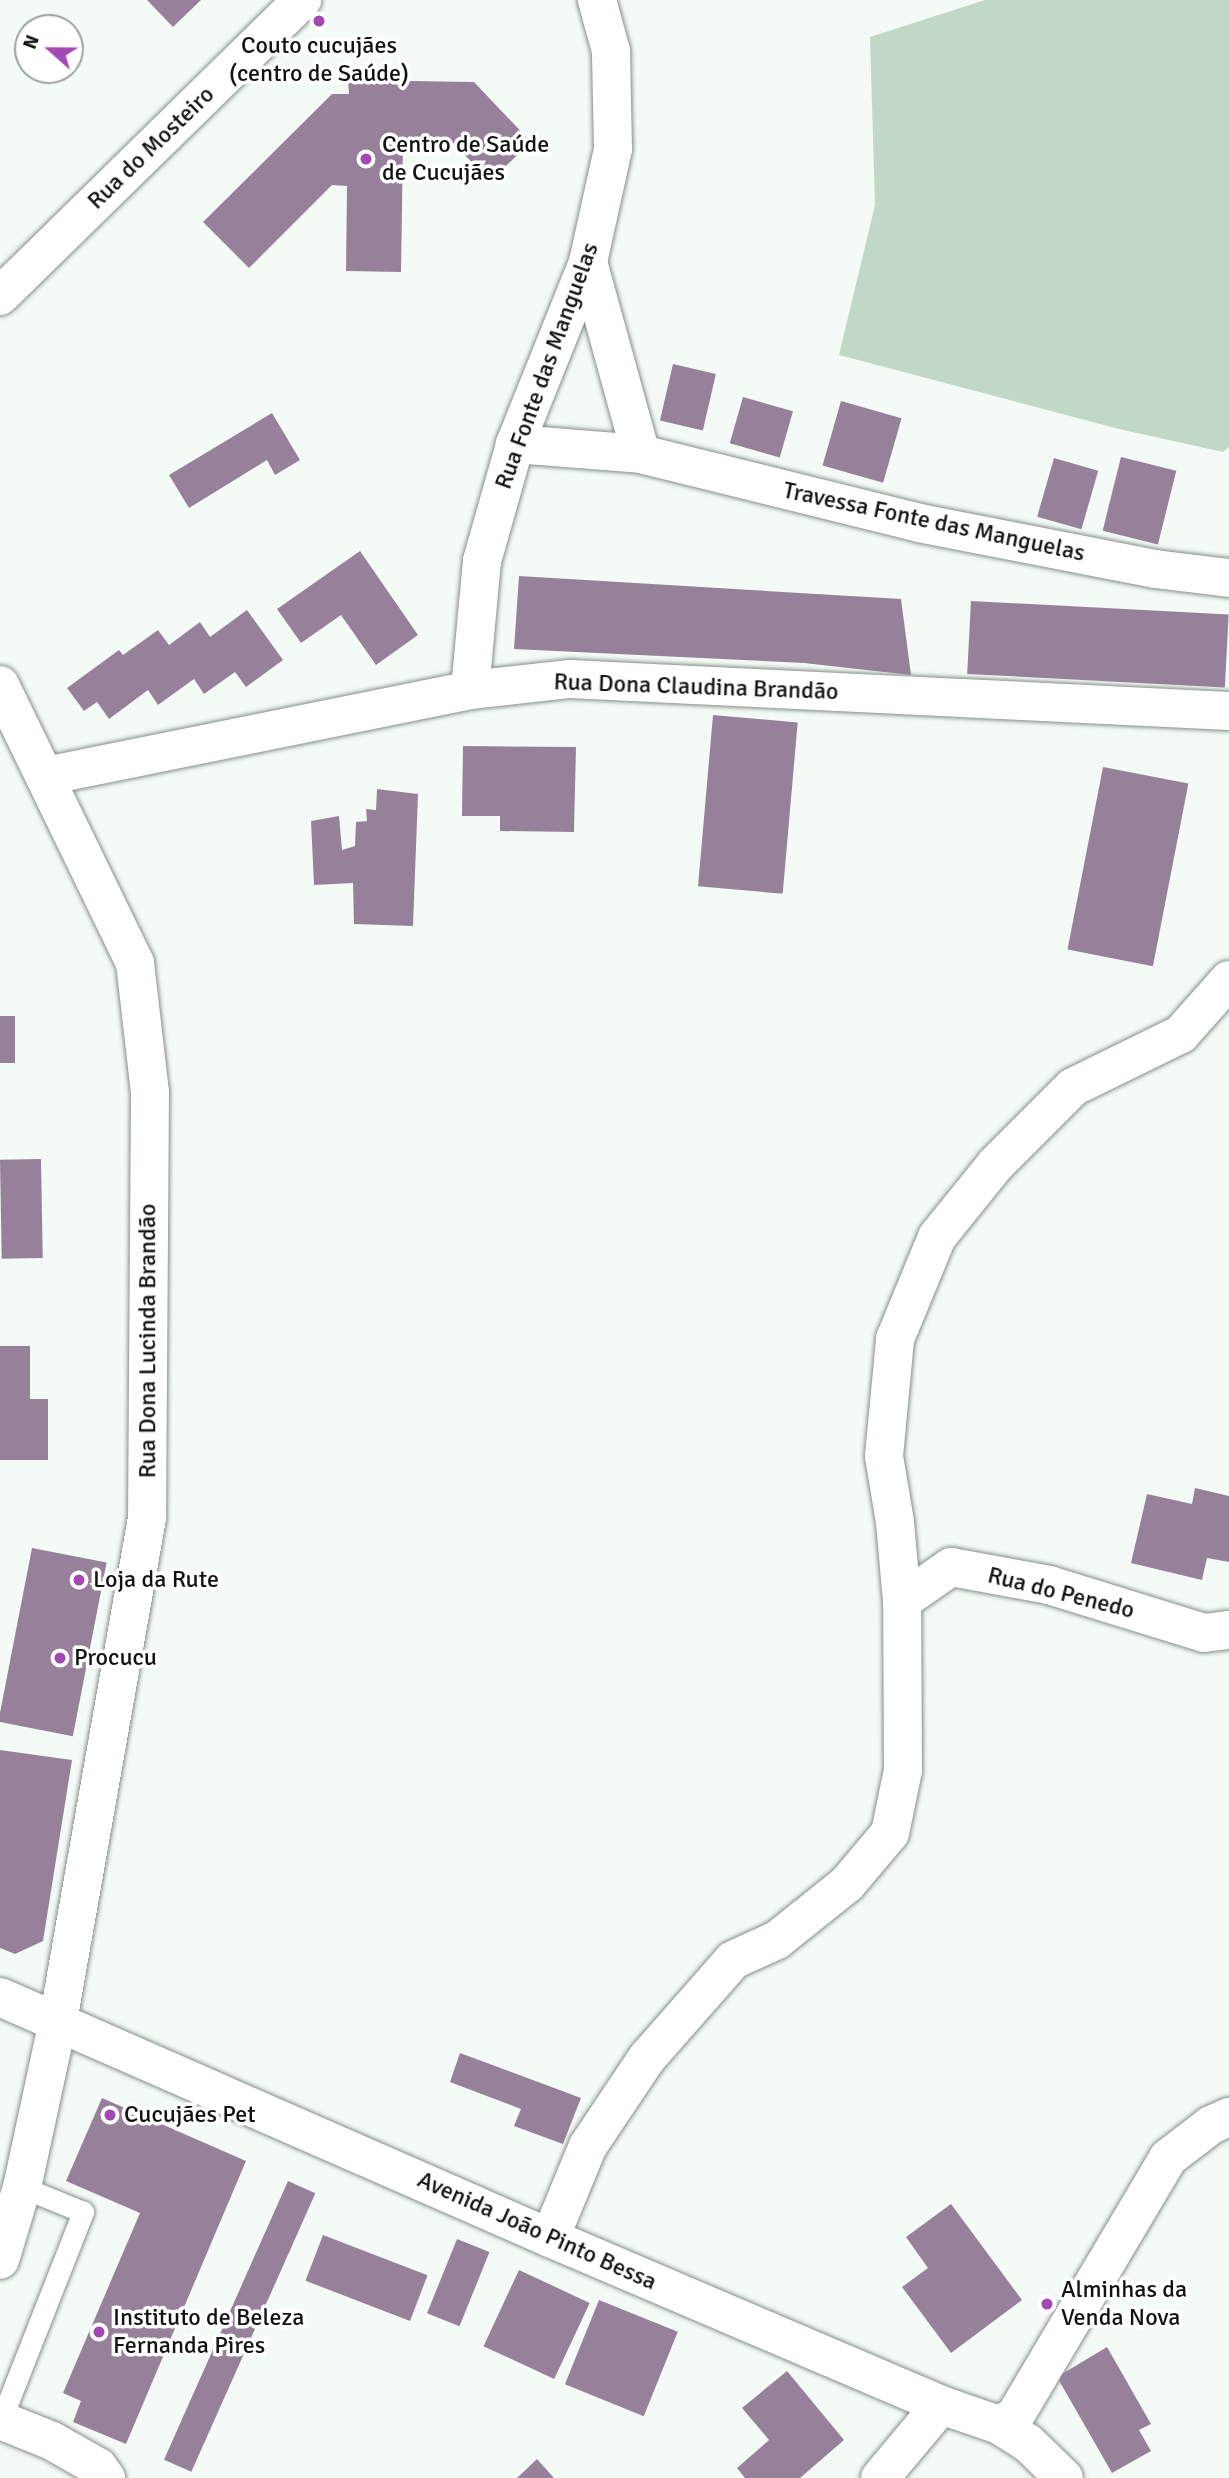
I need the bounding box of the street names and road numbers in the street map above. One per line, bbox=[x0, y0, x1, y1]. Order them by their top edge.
street label: Rua do Mosteiro bbox=[82, 80, 220, 216]
street label: Rua Fonte das Manguelas bbox=[489, 239, 605, 493]
street label: Travessa Fonte das Manguelas bbox=[780, 476, 1088, 568]
street label: Rua Dona Claudina Brandão bbox=[553, 668, 839, 706]
street label: Rua Dona Lucinda Brandão bbox=[134, 1204, 162, 1478]
street label: Rua do Penedo bbox=[985, 1561, 1137, 1625]
street label: Avenida João Pinto Bessa bbox=[413, 2165, 661, 2297]

